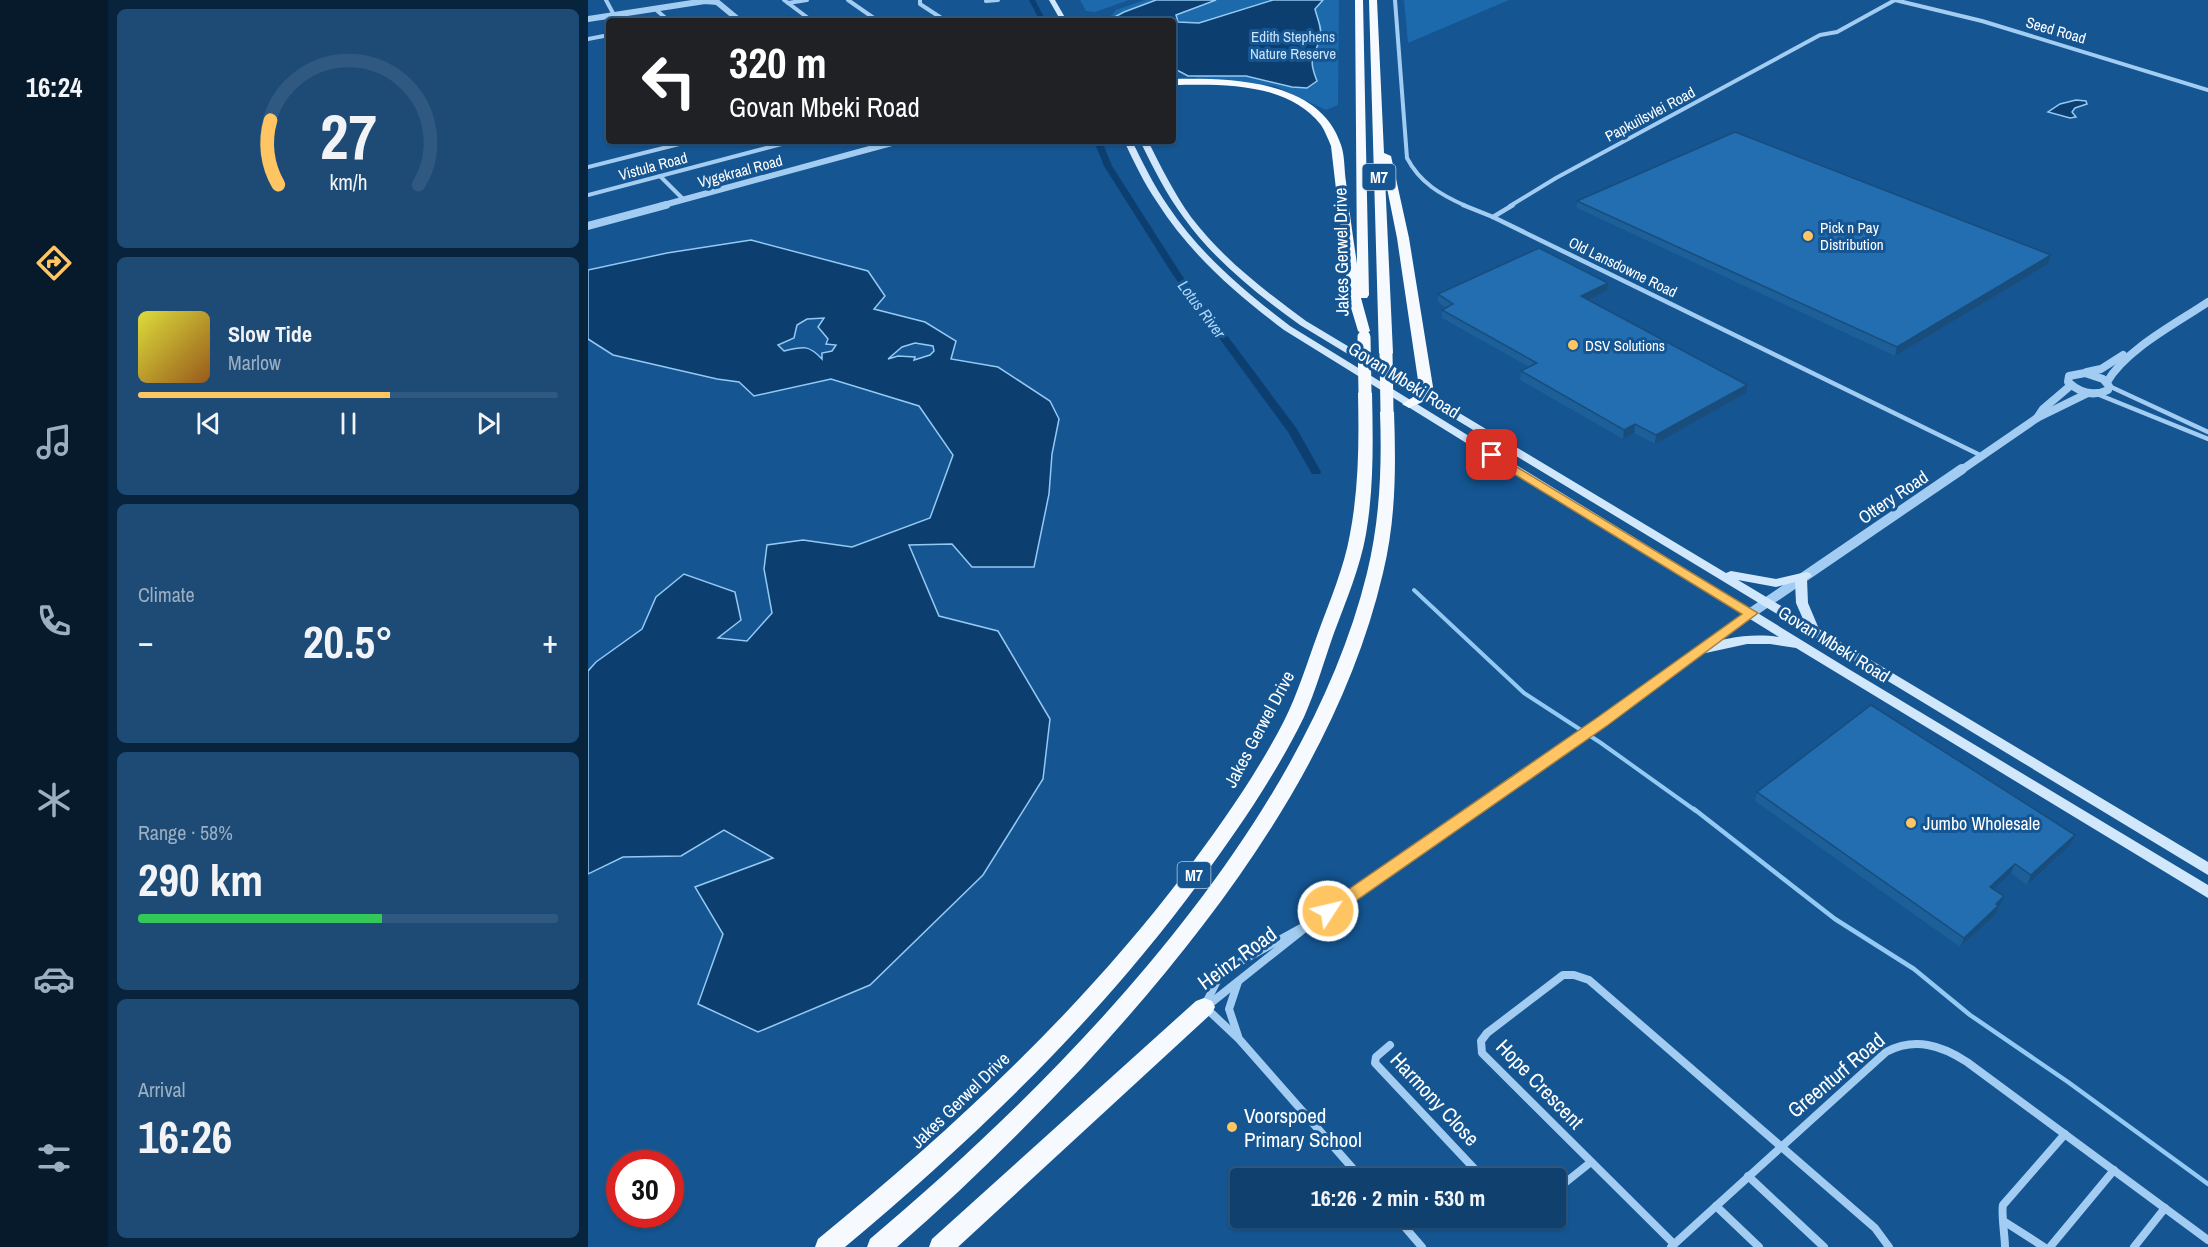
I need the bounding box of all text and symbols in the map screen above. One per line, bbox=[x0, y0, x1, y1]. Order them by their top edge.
street label: Seed Road bbox=[2024, 11, 2088, 49]
park label: Edith Stephens Nature Reserve bbox=[1250, 26, 1336, 64]
text: 320 m bbox=[729, 35, 827, 91]
icon: left bbox=[630, 42, 708, 120]
text: 16:24 bbox=[26, 69, 82, 105]
street label: Papkuilsvlei Road bbox=[1601, 81, 1699, 147]
text: Govan Mbeki Road bbox=[729, 89, 920, 125]
text: 27 bbox=[320, 94, 376, 178]
street label: Vistula Road bbox=[616, 147, 690, 185]
street label: Vygekraal Road bbox=[695, 150, 785, 192]
road number: M7 bbox=[1362, 164, 1396, 190]
text: km/h bbox=[329, 169, 367, 198]
street label: Jakes Gerwel Drive bbox=[1327, 187, 1355, 317]
place label: Pick n Pay Distribution bbox=[1820, 217, 1884, 255]
marker: Pick n Pay Distribution bbox=[1801, 229, 1815, 243]
street label: Old Lansdowne Road bbox=[1565, 232, 1681, 302]
icon: directions bbox=[33, 242, 75, 284]
water label: Lotus River bbox=[1173, 276, 1231, 343]
text: Slow Tide bbox=[228, 319, 312, 349]
place label: DSV Solutions bbox=[1585, 335, 1665, 356]
street label: Govan Mbeki Road bbox=[1343, 336, 1465, 424]
marker: DSV Solutions bbox=[1566, 338, 1580, 352]
text: Marlow bbox=[228, 349, 281, 376]
icon: previous bbox=[192, 407, 225, 440]
icon: pause bbox=[332, 407, 365, 440]
icon: next bbox=[472, 407, 505, 440]
icon: music bbox=[33, 421, 75, 463]
pin bbox=[1466, 429, 1517, 480]
icon: arrive bbox=[1475, 438, 1508, 471]
street label: Ottery Road bbox=[1853, 464, 1933, 530]
text: Climate bbox=[138, 581, 195, 608]
icon: phone bbox=[33, 600, 75, 642]
street label: Govan Mbeki Road bbox=[1773, 600, 1895, 688]
text: 20.5° bbox=[303, 611, 393, 672]
text: − bbox=[138, 619, 154, 663]
text: + bbox=[542, 619, 558, 663]
street label: Jakes Gerwel Drive bbox=[1218, 666, 1300, 792]
icon: climate bbox=[33, 779, 75, 821]
place label: Jumbo Wholesale bbox=[1923, 811, 2040, 836]
marker: Jumbo Wholesale bbox=[1904, 816, 1918, 830]
text: Range · 58% bbox=[138, 819, 233, 846]
text: 290 km bbox=[138, 849, 263, 910]
road number: M7 bbox=[1178, 862, 1210, 888]
position arrow bbox=[1296, 879, 1360, 943]
street label: Heinz Road bbox=[1192, 920, 1282, 996]
icon: car bbox=[33, 958, 75, 1000]
street label: Greenturf Road bbox=[1781, 1026, 1891, 1124]
street label: Hope Crescent bbox=[1490, 1033, 1590, 1136]
street label: Jakes Gerwel Drive bbox=[905, 1046, 1015, 1154]
street label: Harmony Close bbox=[1384, 1046, 1486, 1152]
text: Arrival bbox=[138, 1076, 185, 1103]
place label: Voorspoed Primary School bbox=[1244, 1101, 1362, 1154]
text: 16:26 bbox=[138, 1106, 232, 1167]
marker: Voorspoed Primary School bbox=[1225, 1120, 1239, 1134]
icon: filters bbox=[33, 1137, 75, 1179]
speed limit sign: 30 bbox=[606, 1150, 684, 1228]
text: 16:26 · 2 min · 530 m bbox=[1311, 1183, 1485, 1213]

